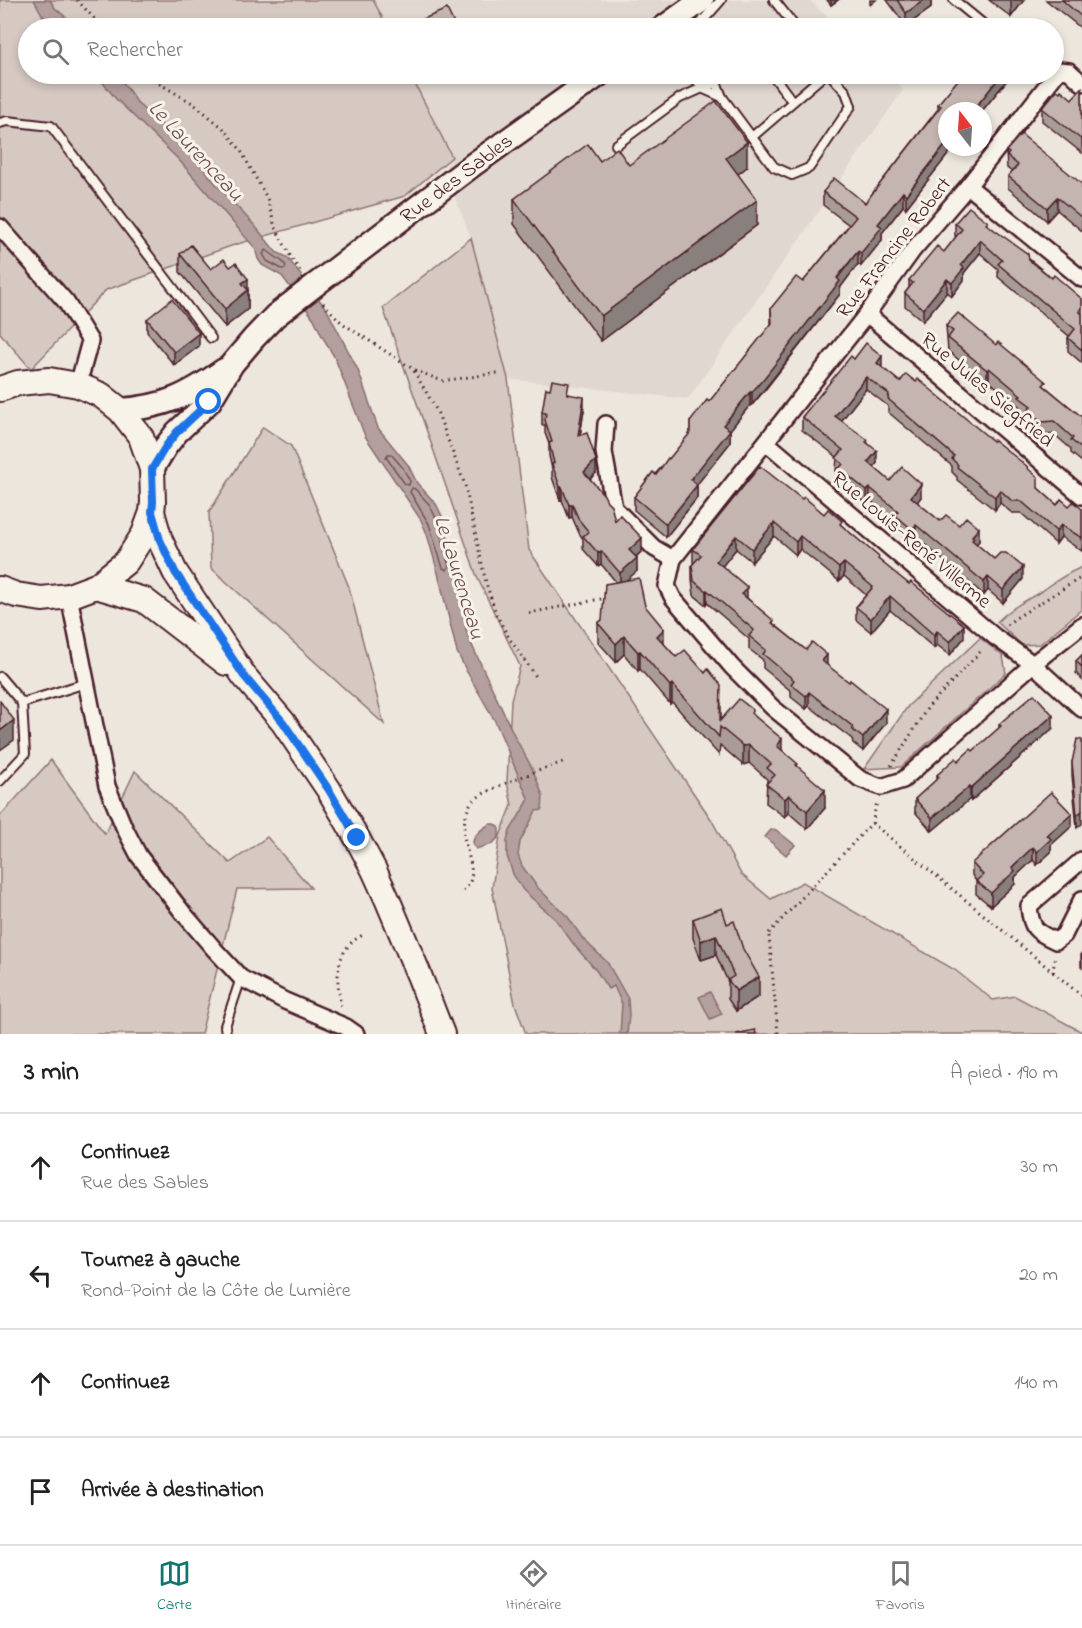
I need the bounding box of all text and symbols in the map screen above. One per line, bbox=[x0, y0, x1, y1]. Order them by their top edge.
search box bbox=[18, 18, 1064, 84]
icon: search bbox=[39, 35, 72, 68]
text: Rechercher bbox=[87, 35, 183, 67]
water label: Le Laurenceau bbox=[140, 94, 250, 210]
north arrow bbox=[938, 102, 992, 156]
street label: Rue des Sables bbox=[395, 127, 520, 232]
street label: Rue Francine Robert bbox=[830, 171, 959, 325]
street label: Rue Jules Siegfried bbox=[912, 326, 1060, 457]
route start bbox=[195, 388, 221, 414]
street label: Rue Louis-René Villerme bbox=[824, 465, 998, 617]
water label: Le Laurenceau bbox=[424, 512, 492, 644]
route end bbox=[343, 824, 369, 850]
text: 3 min bbox=[24, 1054, 79, 1092]
text: À pied · 190 m bbox=[950, 1059, 1058, 1088]
text: Continuez bbox=[81, 1137, 169, 1169]
icon: ahead bbox=[24, 1151, 57, 1184]
text: 30 m bbox=[1021, 1153, 1058, 1182]
text: Rue des Sables bbox=[81, 1169, 209, 1198]
text: Tournez à gauche bbox=[81, 1245, 240, 1277]
icon: left bbox=[24, 1259, 57, 1292]
text: 20 m bbox=[1019, 1261, 1058, 1290]
text: Rond-Point de la Côte de Lumière bbox=[81, 1277, 351, 1306]
icon: ahead bbox=[24, 1367, 57, 1400]
text: Continuez bbox=[81, 1367, 169, 1399]
text: 140 m bbox=[1014, 1369, 1058, 1398]
icon: arrive bbox=[24, 1475, 57, 1508]
text: Arrivée à destination bbox=[81, 1475, 264, 1507]
tab: Carte bbox=[157, 1557, 192, 1617]
tab: Itinéraire bbox=[506, 1557, 562, 1617]
tab: Favoris bbox=[876, 1557, 925, 1617]

